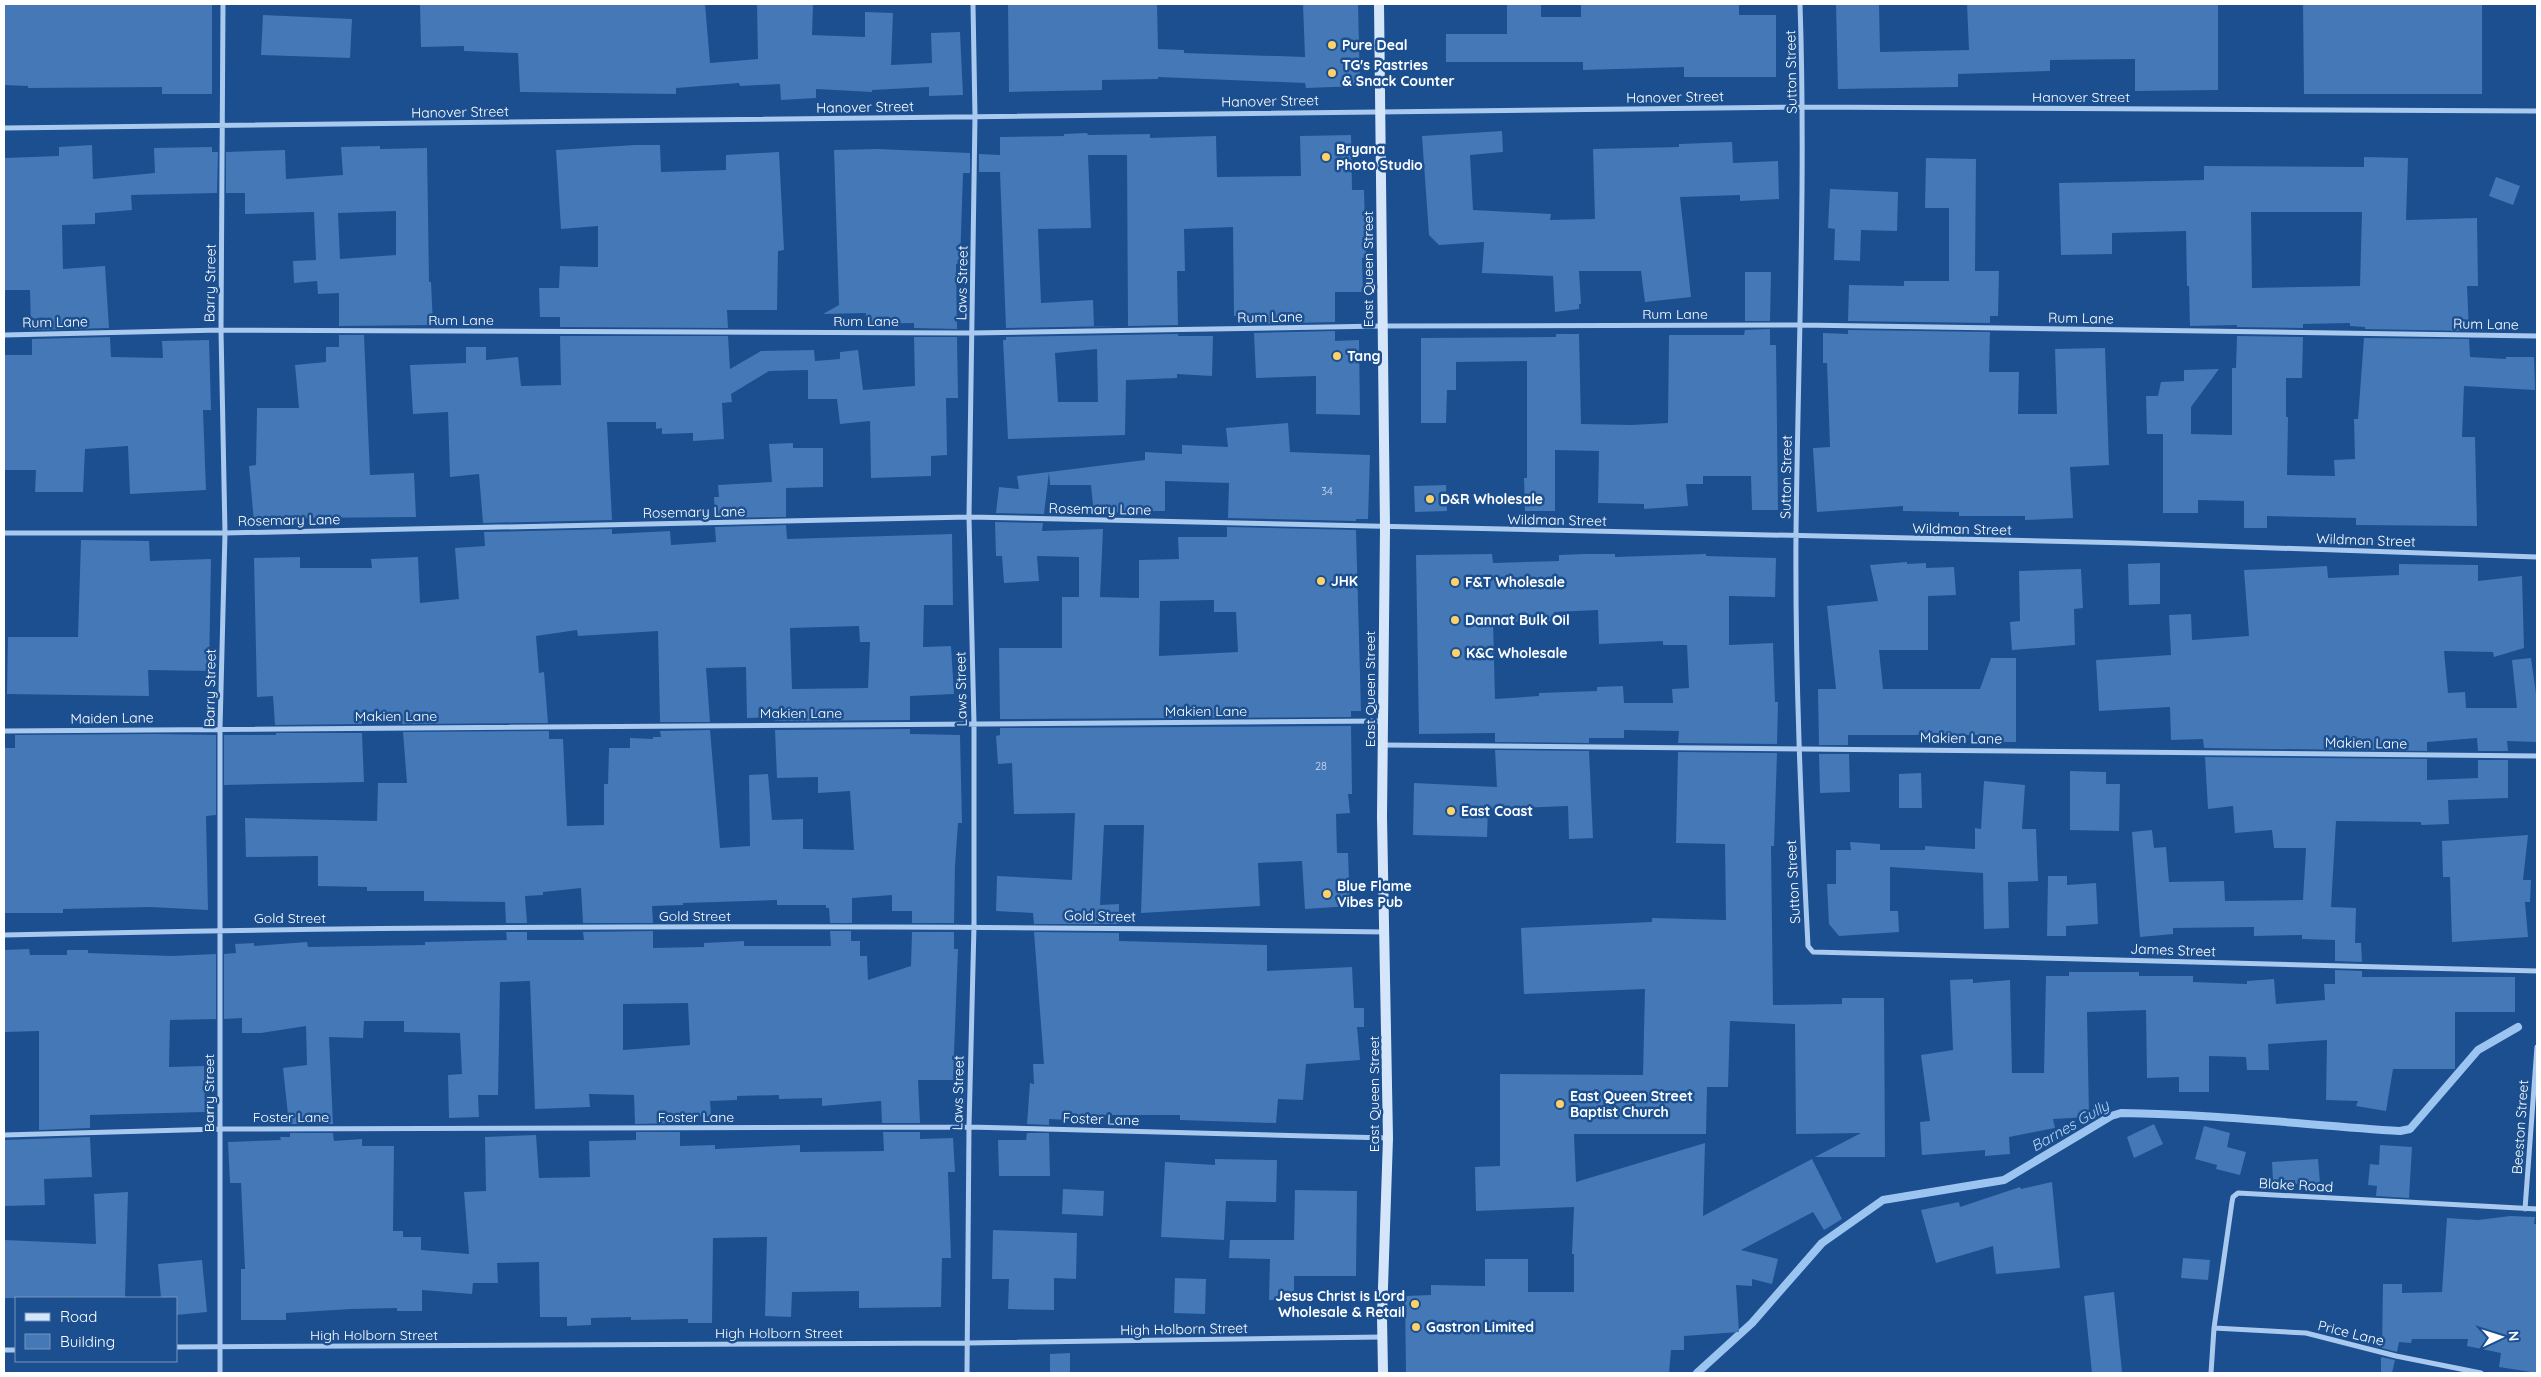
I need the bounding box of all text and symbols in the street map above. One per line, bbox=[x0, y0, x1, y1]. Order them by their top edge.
street label: Sutton Street bbox=[1781, 30, 1801, 114]
place label: Pure Deal bbox=[1342, 36, 1408, 54]
marker: Pure Deal bbox=[1326, 39, 1338, 51]
place label: TG's Pastries & Snack Counter bbox=[1342, 56, 1455, 90]
marker: TG's Pastries & Snack Counter bbox=[1326, 67, 1338, 79]
street label: Hanover Street bbox=[1626, 87, 1724, 107]
street label: Hanover Street bbox=[2032, 88, 2130, 106]
street label: Hanover Street bbox=[1221, 91, 1319, 111]
street label: Hanover Street bbox=[816, 97, 914, 117]
street label: Hanover Street bbox=[411, 102, 509, 122]
place label: Bryana Photo Studio bbox=[1336, 140, 1423, 174]
marker: Bryana Photo Studio bbox=[1320, 151, 1332, 163]
street label: East Queen Street bbox=[1359, 211, 1377, 327]
street label: Barry Street bbox=[200, 243, 220, 322]
street label: Laws Street bbox=[952, 245, 972, 321]
street label: Rum Lane bbox=[1642, 305, 1708, 323]
street label: Rum Lane bbox=[1237, 307, 1303, 327]
street label: Rum Lane bbox=[2048, 308, 2114, 328]
street label: Rum Lane bbox=[428, 311, 494, 329]
street label: Rum Lane bbox=[22, 312, 88, 332]
street label: Rum Lane bbox=[833, 312, 899, 330]
street label: Rum Lane bbox=[2453, 314, 2519, 334]
place label: Tang bbox=[1347, 347, 1380, 365]
marker: Tang bbox=[1331, 350, 1343, 362]
street label: Sutton Street bbox=[1776, 435, 1796, 519]
house number: 34 bbox=[1321, 484, 1333, 498]
place label: D&R Wholesale bbox=[1440, 490, 1543, 508]
marker: D&R Wholesale bbox=[1424, 493, 1436, 505]
street label: Rosemary Lane bbox=[1049, 499, 1152, 519]
street label: Rosemary Lane bbox=[643, 502, 746, 522]
street label: Rosemary Lane bbox=[238, 510, 341, 530]
street label: Wildman Street bbox=[1507, 510, 1607, 530]
street label: Wildman Street bbox=[1912, 519, 2012, 539]
street label: Wildman Street bbox=[2316, 529, 2416, 551]
place label: JHK bbox=[1331, 572, 1358, 590]
place label: F&T Wholesale bbox=[1465, 573, 1565, 591]
marker: JHK bbox=[1315, 575, 1327, 587]
marker: F&T Wholesale bbox=[1449, 576, 1461, 588]
place label: Dannat Bulk Oil bbox=[1465, 611, 1570, 629]
marker: Dannat Bulk Oil bbox=[1449, 614, 1461, 626]
street label: East Queen Street bbox=[1361, 631, 1379, 747]
place label: K&C Wholesale bbox=[1466, 644, 1567, 662]
marker: K&C Wholesale bbox=[1450, 647, 1462, 659]
street label: Barry Street bbox=[200, 648, 220, 727]
street label: Laws Street bbox=[951, 651, 971, 727]
street label: Makien Lane bbox=[1165, 702, 1247, 720]
street label: Makien Lane bbox=[760, 704, 842, 722]
street label: Makien Lane bbox=[355, 707, 437, 725]
street label: Maiden Lane bbox=[70, 708, 154, 728]
street label: Makien Lane bbox=[1920, 728, 2002, 748]
street label: Makien Lane bbox=[2325, 733, 2407, 753]
house number: 28 bbox=[1315, 759, 1327, 773]
place label: East Coast bbox=[1461, 802, 1533, 820]
marker: East Coast bbox=[1445, 805, 1457, 817]
street label: Sutton Street bbox=[1782, 839, 1804, 924]
place label: Blue Flame Vibes Pub bbox=[1337, 877, 1412, 911]
marker: Blue Flame Vibes Pub bbox=[1321, 888, 1333, 900]
street label: Gold Street bbox=[1064, 906, 1136, 926]
street label: Gold Street bbox=[659, 907, 731, 925]
street label: Gold Street bbox=[254, 909, 326, 927]
street label: James Street bbox=[2130, 940, 2216, 961]
street label: East Queen Street bbox=[1365, 1036, 1383, 1152]
street label: Barry Street bbox=[200, 1054, 218, 1132]
street label: Laws Street bbox=[948, 1055, 968, 1131]
street label: Beeston Street bbox=[2508, 1079, 2532, 1175]
place label: East Queen Street Baptist Church bbox=[1570, 1087, 1693, 1121]
water label: Barnes Gully bbox=[2027, 1095, 2113, 1156]
marker: East Queen Street Baptist Church bbox=[1554, 1098, 1566, 1110]
street label: Foster Lane bbox=[253, 1108, 329, 1126]
street label: Foster Lane bbox=[658, 1108, 734, 1126]
street label: Foster Lane bbox=[1062, 1109, 1140, 1129]
street label: Blake Road bbox=[2258, 1174, 2334, 1196]
place label: Jesus Christ is Lord Wholesale & Retail bbox=[1275, 1287, 1405, 1321]
legend bbox=[15, 1297, 178, 1362]
marker: Jesus Christ is Lord Wholesale & Retail bbox=[1409, 1298, 1421, 1310]
text: Road bbox=[60, 1307, 97, 1326]
north arrow bbox=[2476, 1312, 2526, 1362]
street label: Price Lane bbox=[2316, 1316, 2386, 1350]
place label: Gastron Limited bbox=[1426, 1318, 1534, 1336]
street label: High Holborn Street bbox=[1120, 1319, 1248, 1339]
marker: Gastron Limited bbox=[1410, 1321, 1422, 1333]
street label: High Holborn Street bbox=[715, 1324, 843, 1342]
street label: High Holborn Street bbox=[310, 1326, 438, 1344]
text: N bbox=[2505, 1330, 2523, 1342]
text: Building bbox=[60, 1332, 115, 1351]

